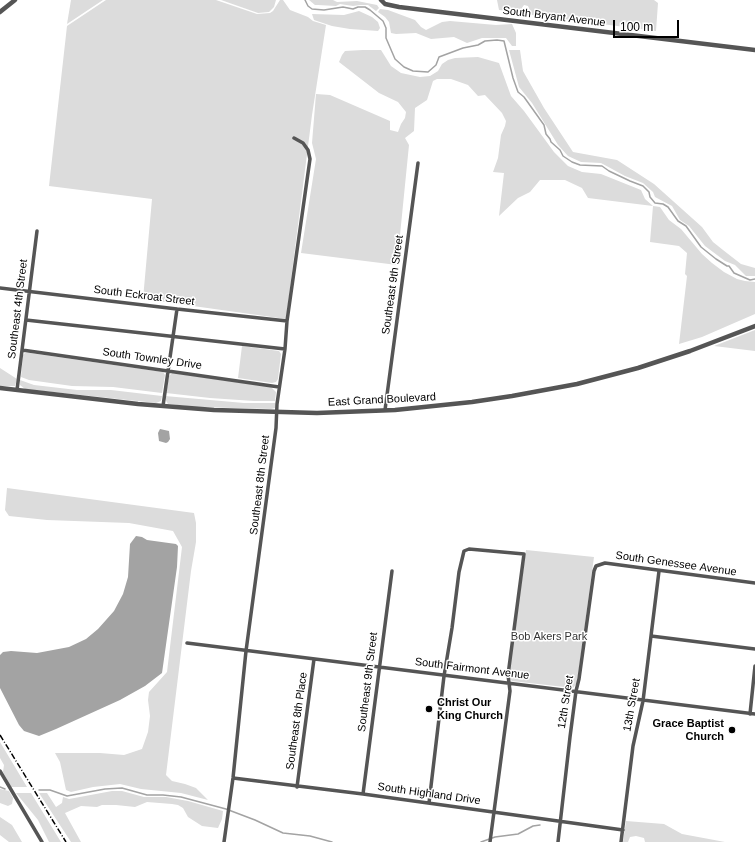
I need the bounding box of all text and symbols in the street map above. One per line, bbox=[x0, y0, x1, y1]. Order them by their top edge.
street label: South Bryant Avenue bbox=[502, 4, 606, 30]
scale bar bbox=[615, 12, 681, 38]
text: 100 m bbox=[620, 20, 653, 34]
street label: Southeast 9th Street bbox=[379, 234, 407, 336]
street label: Southeast 4th Street bbox=[5, 258, 31, 360]
street label: South Eckroat Street bbox=[93, 283, 195, 309]
street label: South Townley Drive bbox=[101, 345, 203, 373]
street label: East Grand Boulevard bbox=[328, 391, 436, 409]
street label: Southeast 8th Street bbox=[247, 434, 273, 536]
street label: South Genessee Avenue bbox=[615, 549, 737, 579]
park label: Bob Akers Park bbox=[511, 630, 587, 644]
street label: Southeast 9th Street bbox=[355, 631, 381, 733]
street label: South Fairmont Avenue bbox=[414, 655, 530, 683]
street label: Southeast 8th Place bbox=[284, 671, 310, 771]
street label: 12th Street bbox=[555, 674, 577, 730]
street label: 13th Street bbox=[621, 677, 643, 733]
place label: Christ Our King Church bbox=[437, 696, 503, 722]
marker: Christ Our King Church bbox=[424, 704, 434, 714]
place label: Grace Baptist Church bbox=[652, 717, 724, 743]
marker: Grace Baptist Church bbox=[727, 725, 737, 735]
street label: South Highland Drive bbox=[377, 780, 481, 808]

